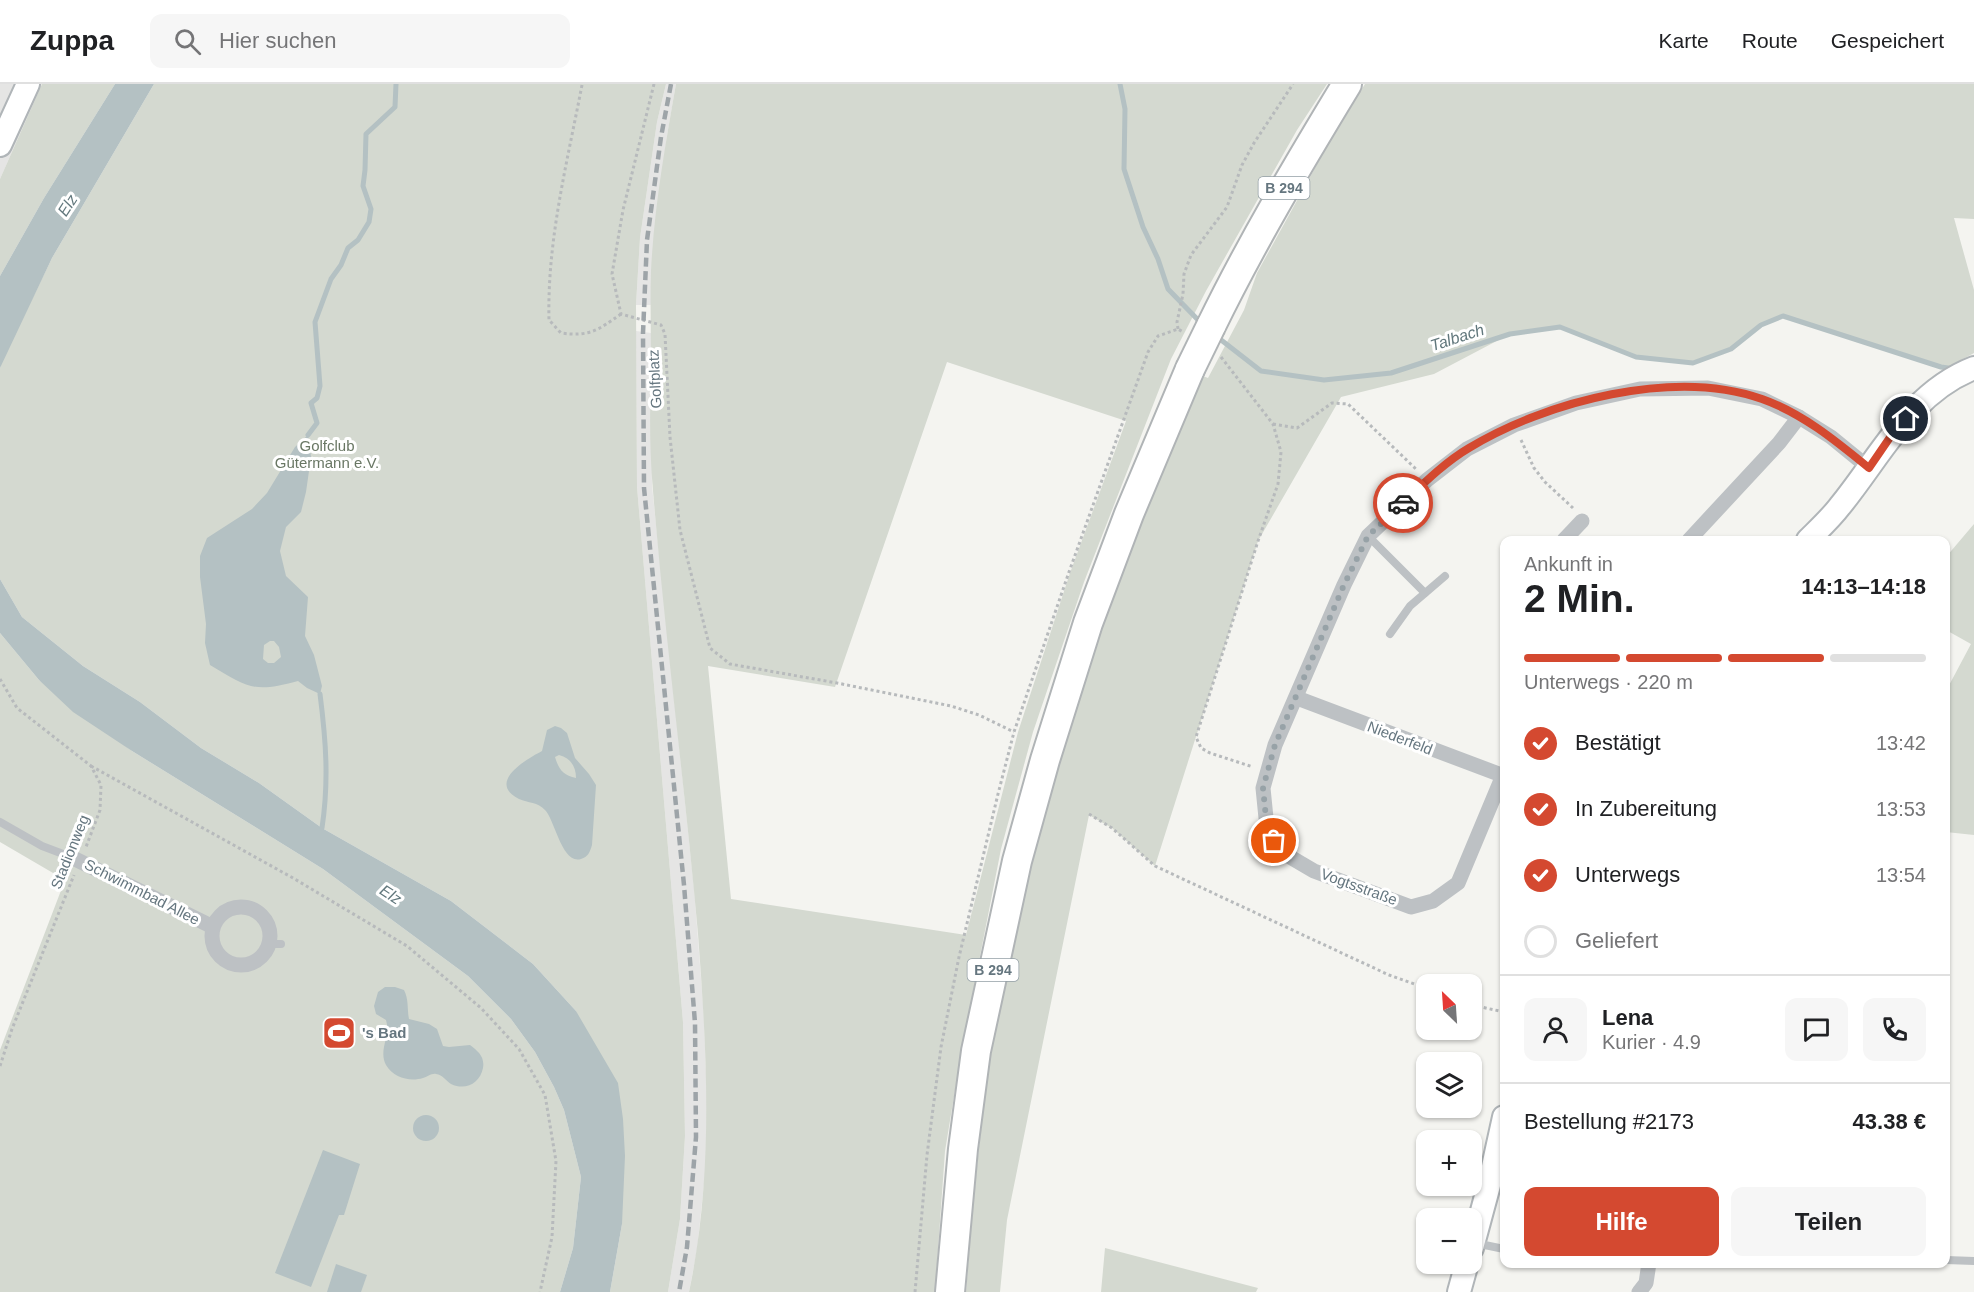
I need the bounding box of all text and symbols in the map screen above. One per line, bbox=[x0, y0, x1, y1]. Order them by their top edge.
search box bbox=[150, 14, 570, 68]
text: Zuppa bbox=[30, 25, 114, 56]
icon: search bbox=[171, 25, 204, 58]
text: Hier suchen bbox=[219, 28, 336, 53]
text: Karte bbox=[1659, 29, 1709, 52]
text: Route bbox=[1742, 29, 1798, 52]
text: Gespeichert bbox=[1831, 29, 1944, 52]
road number: B 294 bbox=[1258, 177, 1310, 199]
water label: Elz bbox=[54, 191, 81, 219]
water label: Talbach bbox=[1428, 321, 1486, 354]
street label: Golfplatz bbox=[644, 349, 665, 409]
pin bbox=[1880, 393, 1931, 444]
icon: home bbox=[1889, 402, 1922, 435]
park label: Golfclub Gütermann e.V. bbox=[275, 437, 379, 471]
courier bbox=[1373, 473, 1433, 533]
icon: car bbox=[1387, 487, 1420, 520]
text: Ankunft in bbox=[1524, 553, 1613, 575]
text: 14:13–14:18 bbox=[1801, 574, 1926, 599]
text: 2 Min. bbox=[1524, 577, 1635, 620]
text: Unterwegs · 220 m bbox=[1524, 671, 1693, 693]
street label: Niederfeld bbox=[1365, 717, 1435, 758]
icon: check bbox=[1524, 727, 1557, 760]
text: Bestätigt bbox=[1575, 730, 1661, 755]
text: 13:42 bbox=[1876, 732, 1926, 754]
icon: check bbox=[1524, 793, 1557, 826]
text: In Zubereitung bbox=[1575, 796, 1717, 821]
text: 13:53 bbox=[1876, 798, 1926, 820]
street label: Stadionweg bbox=[47, 812, 92, 891]
pin bbox=[1248, 815, 1299, 866]
icon: bag bbox=[1257, 824, 1290, 857]
street label: Schwimmbad Allee bbox=[82, 855, 203, 928]
icon: check bbox=[1524, 859, 1557, 892]
text: Unterwegs bbox=[1575, 862, 1680, 887]
text: 13:54 bbox=[1876, 864, 1926, 886]
street label: Vogtsstraße bbox=[1319, 865, 1400, 908]
water label: Elz bbox=[377, 881, 405, 908]
text: Geliefert bbox=[1575, 928, 1658, 953]
road number: B 294 bbox=[968, 959, 1018, 981]
north arrow bbox=[1416, 974, 1482, 1040]
map controls bbox=[1416, 974, 1482, 1274]
button: person bbox=[1524, 998, 1587, 1061]
button: chat bbox=[1785, 998, 1848, 1061]
button: phone bbox=[1863, 998, 1926, 1061]
text: Lena bbox=[1602, 1005, 1653, 1030]
sports icon: 's Bad bbox=[321, 1015, 357, 1051]
place label: 's Bad bbox=[362, 1024, 406, 1041]
text: Kurier · 4.9 bbox=[1602, 1031, 1701, 1053]
button: layers bbox=[1416, 1052, 1482, 1118]
text: Bestellung #2173 bbox=[1524, 1109, 1694, 1134]
text: 43.38 € bbox=[1853, 1109, 1926, 1134]
button: + bbox=[1416, 1130, 1482, 1196]
button: Hilfe bbox=[1524, 1187, 1719, 1256]
button: Teilen bbox=[1731, 1187, 1926, 1256]
button: − bbox=[1416, 1208, 1482, 1274]

